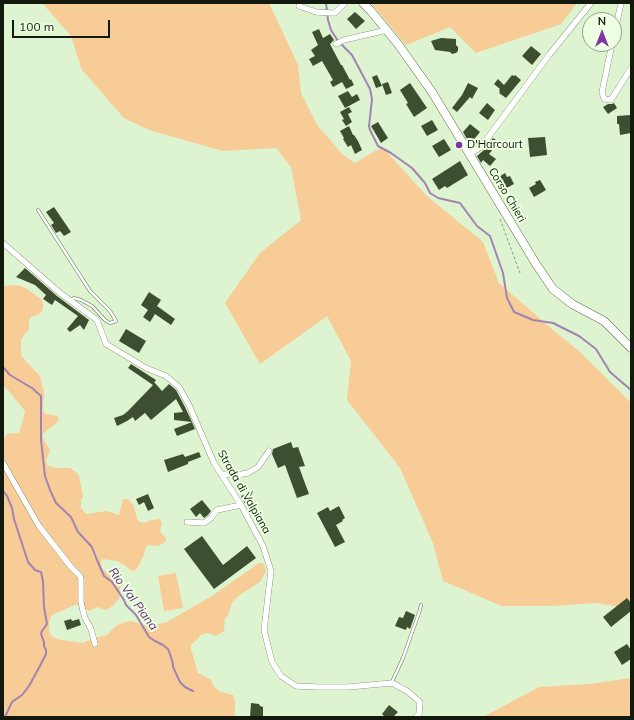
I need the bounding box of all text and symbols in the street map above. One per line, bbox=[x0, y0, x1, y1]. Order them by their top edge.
scale bar bbox=[14, 12, 112, 38]
north arrow bbox=[582, 12, 622, 52]
text: N bbox=[598, 14, 606, 28]
text: 100 m bbox=[19, 19, 54, 34]
place label: D'Harcourt bbox=[467, 138, 523, 152]
marker: D'Harcourt bbox=[454, 140, 464, 150]
street label: Corso Chieri bbox=[486, 165, 528, 225]
street label: Strada di Valpiana bbox=[215, 448, 273, 536]
water label: Rio Val Piana bbox=[105, 565, 161, 633]

